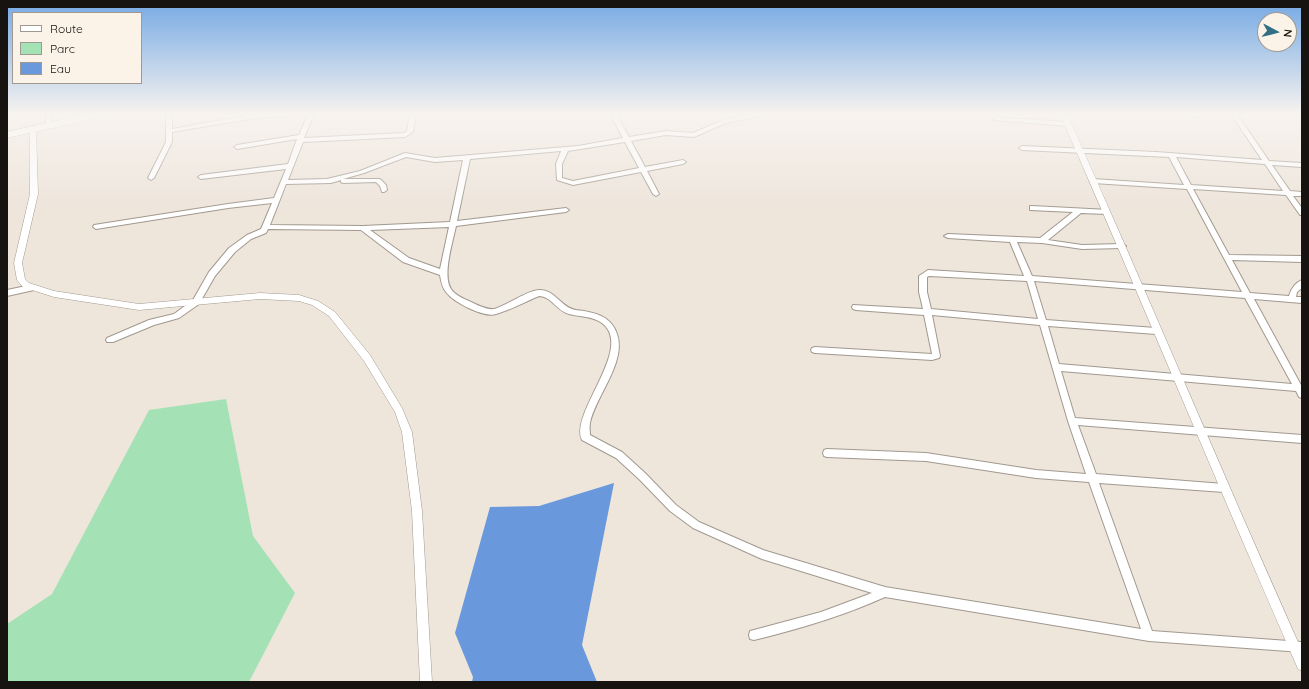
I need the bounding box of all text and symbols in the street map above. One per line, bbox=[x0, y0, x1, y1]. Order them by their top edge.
legend bbox=[12, 12, 142, 84]
north arrow bbox=[1257, 12, 1297, 52]
text: Route bbox=[50, 21, 83, 36]
text: N bbox=[1280, 28, 1295, 38]
text: Parc bbox=[50, 41, 75, 56]
text: Eau bbox=[50, 61, 71, 76]

